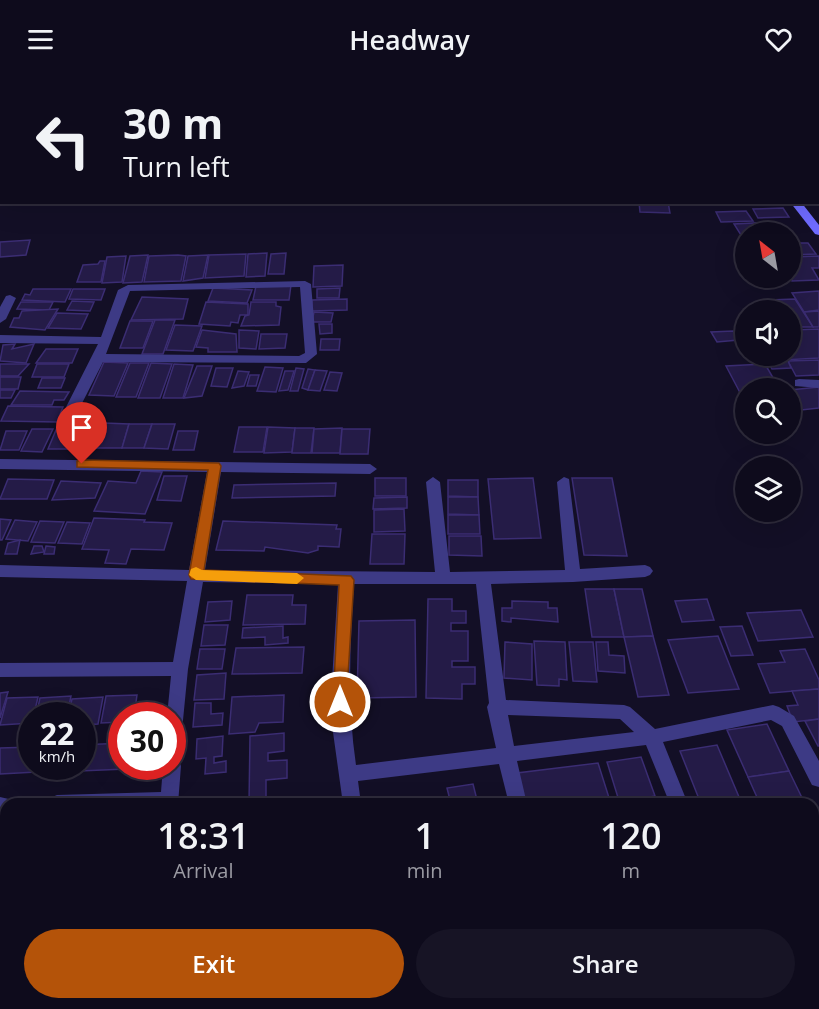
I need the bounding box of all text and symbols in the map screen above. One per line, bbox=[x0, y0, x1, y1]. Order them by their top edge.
text: Headway bbox=[349, 21, 470, 58]
icon: menu bbox=[24, 23, 57, 56]
icon: heart bbox=[762, 23, 795, 56]
text: 30 m bbox=[123, 94, 223, 151]
icon: left bbox=[24, 102, 102, 180]
text: Turn left bbox=[123, 148, 230, 185]
north arrow bbox=[735, 222, 801, 288]
map controls bbox=[735, 222, 801, 522]
button: sound bbox=[735, 300, 801, 366]
button: search bbox=[735, 378, 801, 444]
pin bbox=[56, 402, 107, 464]
icon: arrive bbox=[65, 411, 98, 444]
button: layers bbox=[735, 456, 801, 522]
position arrow bbox=[308, 670, 372, 734]
speed limit sign: 30 bbox=[108, 702, 186, 780]
text: 22 bbox=[40, 713, 74, 754]
text: km/h bbox=[39, 746, 75, 766]
text: 18:31 bbox=[157, 811, 250, 860]
text: 1 bbox=[414, 811, 435, 860]
text: 120 bbox=[600, 811, 662, 860]
text: Arrival bbox=[173, 857, 234, 884]
text: min bbox=[407, 857, 443, 884]
text: m bbox=[622, 857, 640, 884]
button: Exit bbox=[24, 929, 404, 998]
button: Share bbox=[416, 929, 795, 998]

